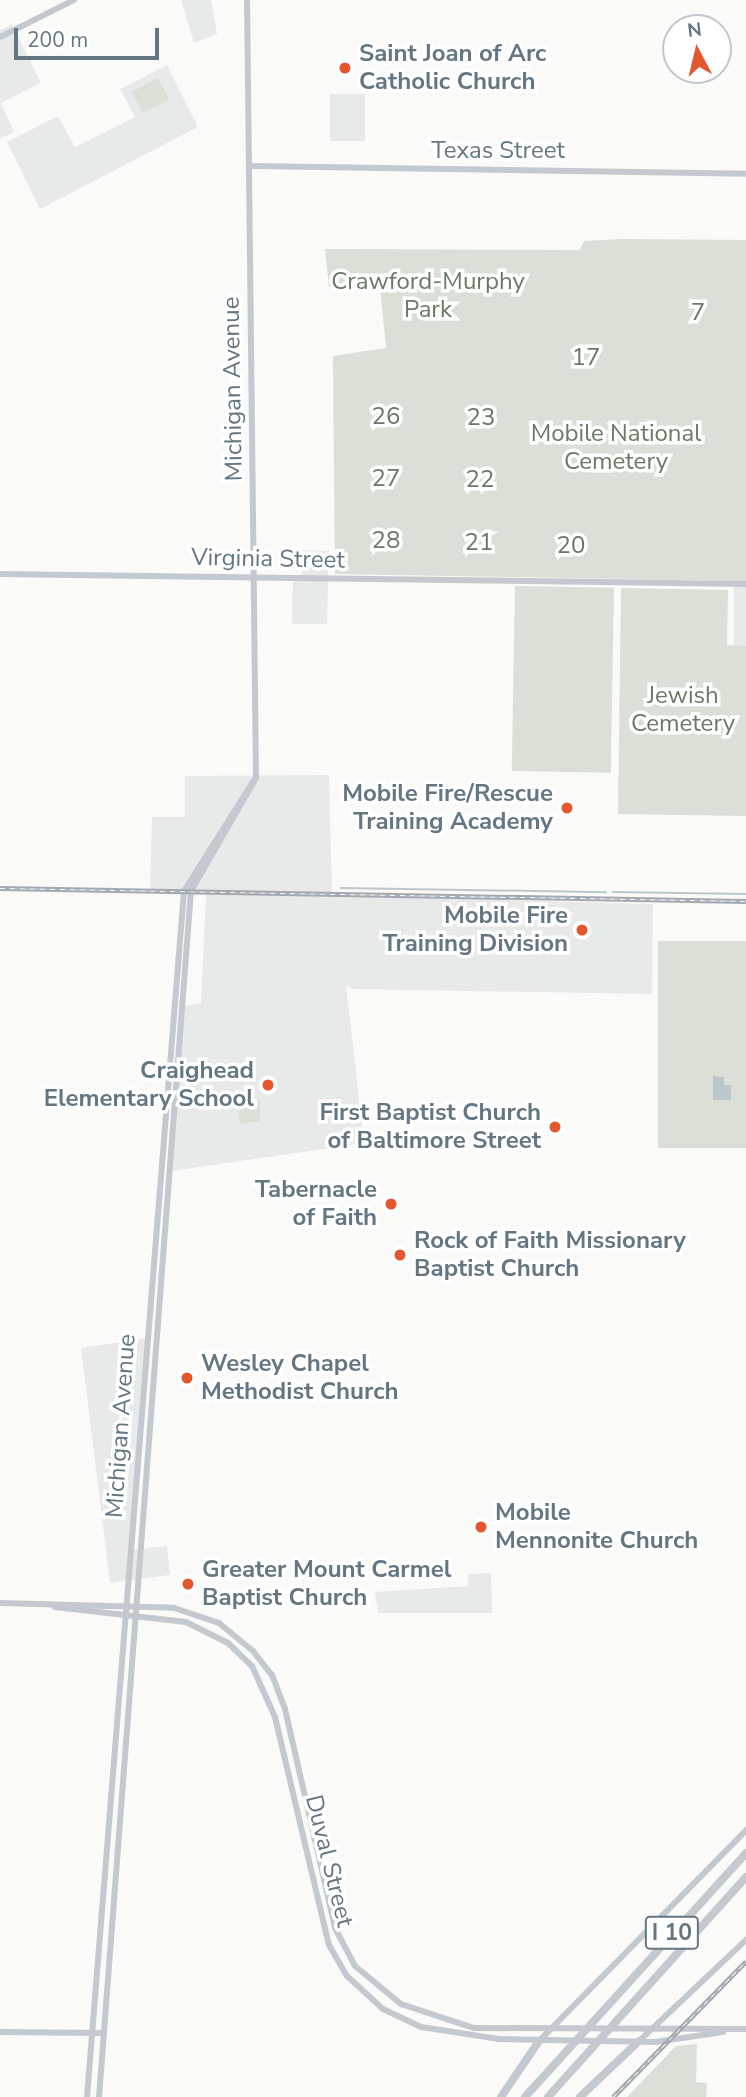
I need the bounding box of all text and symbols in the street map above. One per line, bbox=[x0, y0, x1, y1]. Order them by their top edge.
scale bar bbox=[18, 14, 163, 58]
north arrow bbox=[662, 14, 732, 84]
text: N bbox=[686, 16, 703, 44]
text: 200 m bbox=[27, 26, 88, 54]
place label: Saint Joan of Arc Catholic Church bbox=[359, 40, 546, 96]
marker: Saint Joan of Arc Catholic Church bbox=[337, 60, 353, 76]
street label: Texas Street bbox=[431, 137, 565, 165]
park label: Crawford-Murphy Park bbox=[331, 268, 525, 324]
street label: Michigan Avenue bbox=[217, 296, 249, 482]
park label: 7 bbox=[691, 299, 705, 327]
park label: 17 bbox=[572, 344, 600, 372]
park label: 26 bbox=[372, 403, 400, 431]
park label: 23 bbox=[467, 404, 495, 432]
park label: Mobile National Cemetery bbox=[531, 420, 701, 476]
park label: 27 bbox=[372, 465, 400, 493]
park label: 22 bbox=[466, 466, 494, 494]
park label: 28 bbox=[372, 527, 400, 555]
park label: 21 bbox=[465, 529, 493, 557]
park label: 20 bbox=[557, 532, 585, 560]
street label: Virginia Street bbox=[191, 543, 345, 575]
park label: Jewish Cemetery bbox=[631, 682, 735, 738]
place label: Mobile Fire/Rescue Training Academy bbox=[342, 780, 553, 836]
marker: Mobile Fire/Rescue Training Academy bbox=[559, 800, 575, 816]
place label: Mobile Fire Training Division bbox=[382, 902, 568, 958]
marker: Mobile Fire Training Division bbox=[574, 922, 590, 938]
place label: Craighead Elementary School bbox=[44, 1057, 254, 1113]
marker: Craighead Elementary School bbox=[260, 1077, 276, 1093]
place label: First Baptist Church of Baltimore Street bbox=[319, 1099, 541, 1155]
marker: First Baptist Church of Baltimore Street bbox=[547, 1119, 563, 1135]
place label: Tabernacle of Faith bbox=[255, 1176, 377, 1232]
marker: Tabernacle of Faith bbox=[383, 1196, 399, 1212]
place label: Rock of Faith Missionary Baptist Church bbox=[414, 1227, 686, 1283]
marker: Rock of Faith Missionary Baptist Church bbox=[392, 1247, 408, 1263]
street label: Michigan Avenue bbox=[100, 1333, 142, 1519]
place label: Wesley Chapel Methodist Church bbox=[201, 1350, 398, 1406]
marker: Wesley Chapel Methodist Church bbox=[179, 1370, 195, 1386]
place label: Mobile Mennonite Church bbox=[495, 1499, 698, 1555]
marker: Mobile Mennonite Church bbox=[473, 1519, 489, 1535]
place label: Greater Mount Carmel Baptist Church bbox=[202, 1556, 451, 1612]
marker: Greater Mount Carmel Baptist Church bbox=[180, 1576, 196, 1592]
street label: Duval Street bbox=[299, 1792, 359, 1930]
road number: I 10 bbox=[644, 1914, 700, 1952]

